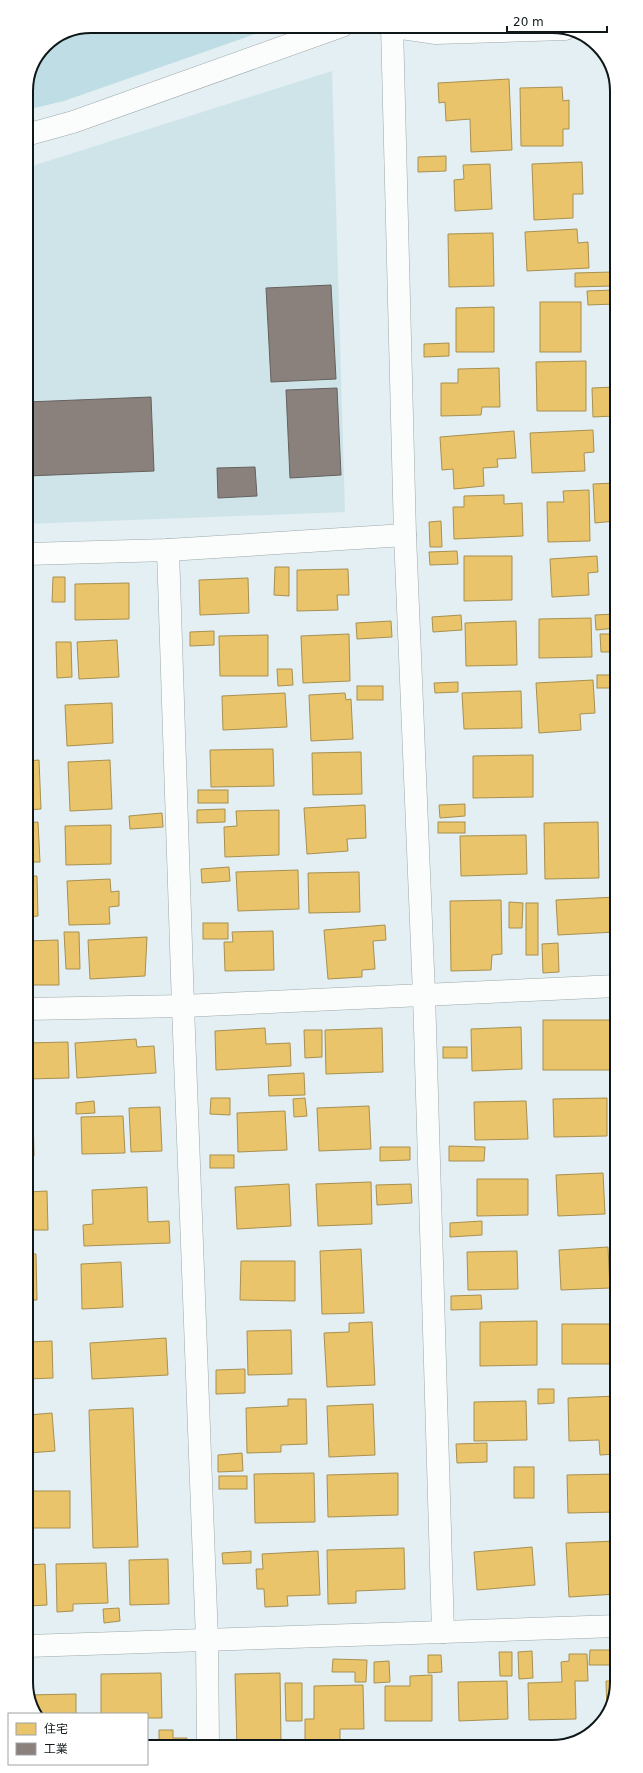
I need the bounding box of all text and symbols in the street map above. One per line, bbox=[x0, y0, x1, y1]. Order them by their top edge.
scale bar bbox=[507, 8, 607, 34]
text: 20 m bbox=[513, 15, 544, 29]
legend bbox=[8, 1713, 148, 1765]
text: 住宅 bbox=[44, 1722, 68, 1736]
text: 工業 bbox=[44, 1742, 68, 1756]

